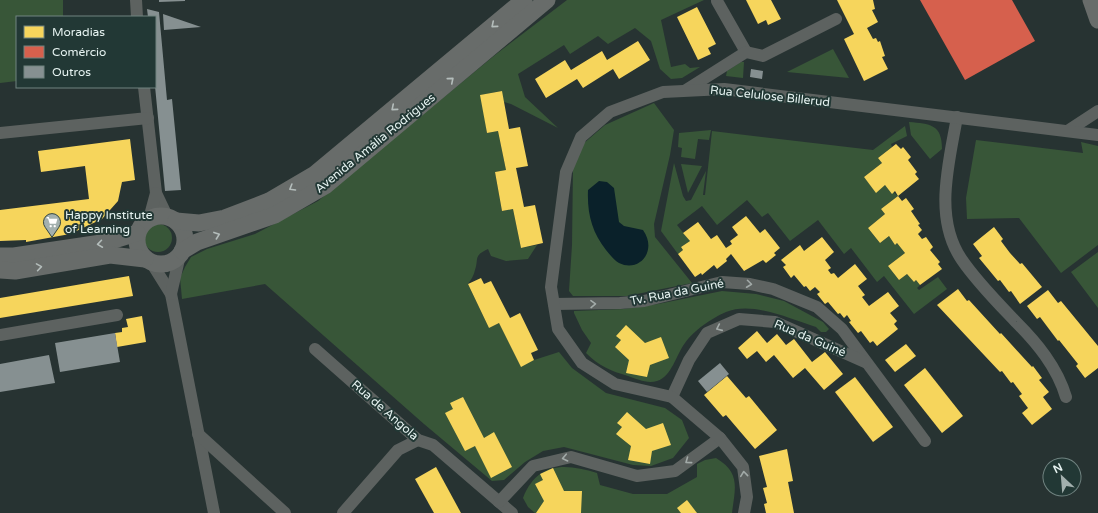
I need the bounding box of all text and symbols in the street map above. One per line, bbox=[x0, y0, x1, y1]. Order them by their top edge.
legend bbox=[16, 16, 156, 88]
one-way arrow bbox=[492, 20, 499, 27]
text: Moradias bbox=[52, 25, 105, 39]
text: Comércio bbox=[52, 45, 106, 59]
text: Outros bbox=[52, 65, 91, 79]
one-way arrow bbox=[447, 78, 454, 85]
street label: Rua Celulose Billerud bbox=[709, 83, 831, 109]
street label: Avenida Amália Rodrigues bbox=[312, 90, 438, 196]
one-way arrow bbox=[392, 103, 399, 110]
one-way arrow bbox=[289, 183, 296, 190]
place label: Happy Institute of Learning bbox=[65, 208, 153, 236]
supermarket icon: Happy Institute of Learning bbox=[42, 212, 62, 237]
one-way arrow bbox=[213, 231, 220, 239]
one-way arrow bbox=[97, 239, 103, 248]
one-way arrow bbox=[36, 263, 42, 272]
street label: Tv. Rua da Guiné bbox=[629, 276, 725, 308]
one-way arrow bbox=[746, 279, 752, 288]
one-way arrow bbox=[590, 300, 596, 308]
street label: Rua da Guiné bbox=[772, 317, 848, 359]
one-way arrow bbox=[716, 323, 724, 331]
street label: Rua de Angola bbox=[349, 377, 421, 443]
one-way arrow bbox=[562, 454, 568, 462]
one-way arrow bbox=[686, 456, 693, 463]
north arrow bbox=[1042, 457, 1082, 497]
text: N bbox=[1051, 461, 1065, 476]
one-way arrow bbox=[740, 471, 749, 477]

